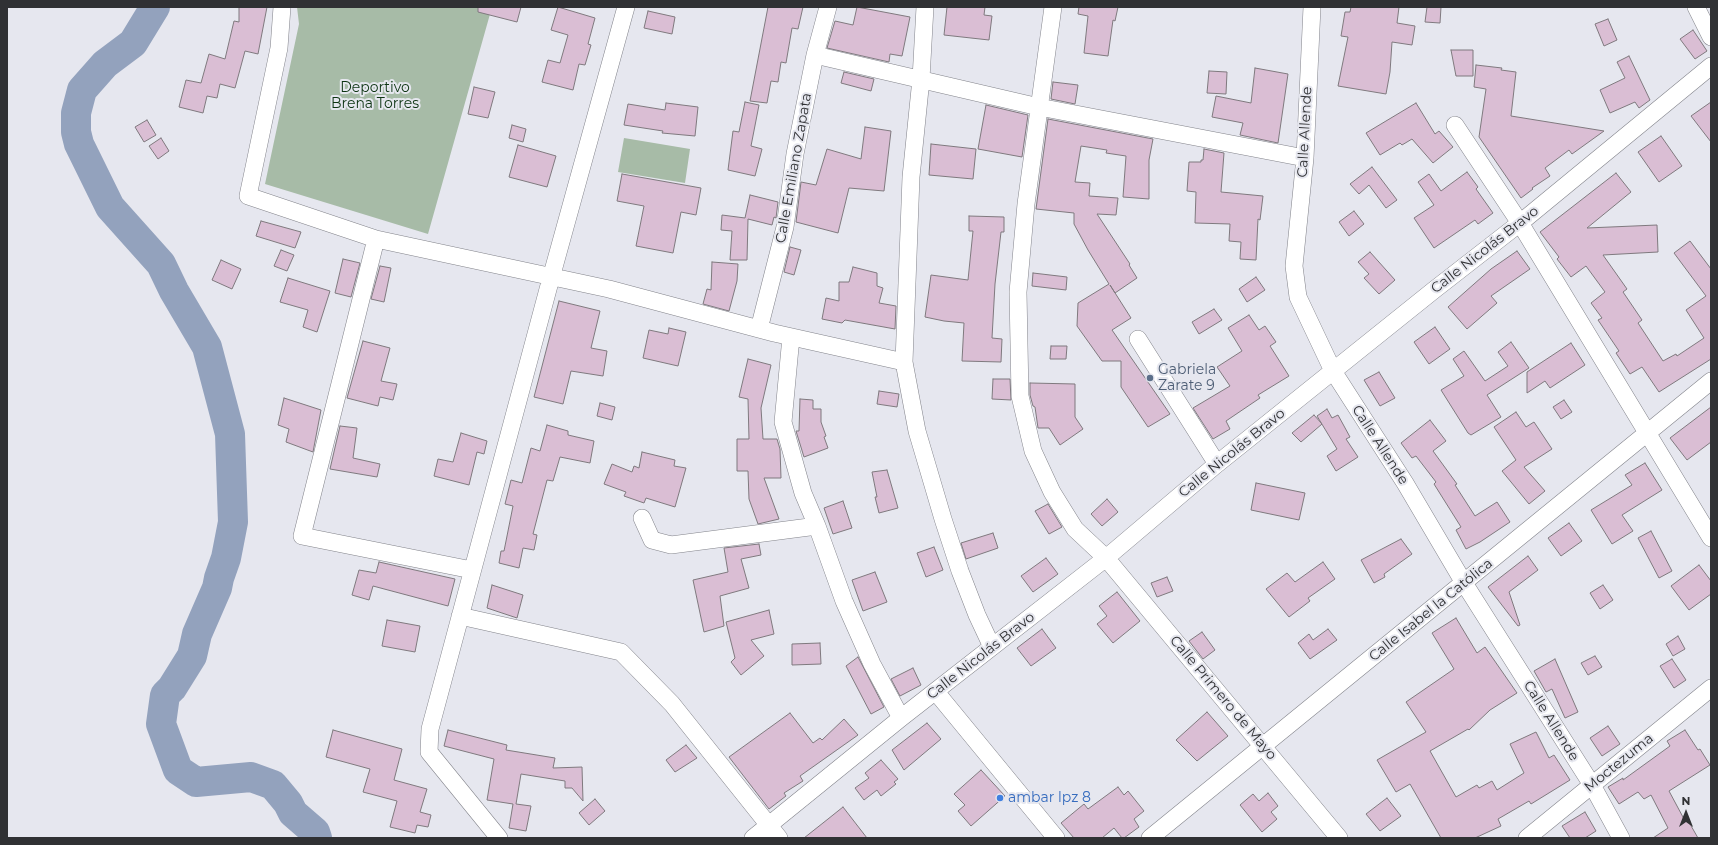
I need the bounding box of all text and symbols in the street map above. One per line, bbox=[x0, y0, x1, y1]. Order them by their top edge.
park label: Deportivo Brena Torres bbox=[331, 80, 419, 112]
street label: Calle Allende bbox=[1294, 86, 1316, 178]
street label: Calle Emiliano Zapata bbox=[773, 92, 815, 244]
street label: Calle Nicolás Bravo bbox=[1428, 203, 1542, 297]
place label: Gabriela Zarate 9 bbox=[1158, 362, 1216, 394]
marker: Gabriela Zarate 9 bbox=[1145, 373, 1155, 383]
street label: Calle Allende bbox=[1348, 402, 1412, 488]
street label: Calle Nicolás Bravo bbox=[1175, 405, 1289, 501]
street label: Calle Isabel la Católica bbox=[1366, 555, 1496, 665]
street label: Calle Nicolás Bravo bbox=[924, 609, 1038, 703]
street label: Calle Primero de Mayo bbox=[1166, 632, 1280, 764]
street label: Calle Allende bbox=[1520, 678, 1582, 764]
street label: Moctezuma bbox=[1581, 730, 1657, 796]
place label: ambar lpz 8 bbox=[1008, 790, 1091, 806]
marker: ambar lpz 8 bbox=[995, 793, 1005, 803]
north arrow bbox=[1666, 793, 1706, 833]
text: N bbox=[1682, 794, 1690, 808]

